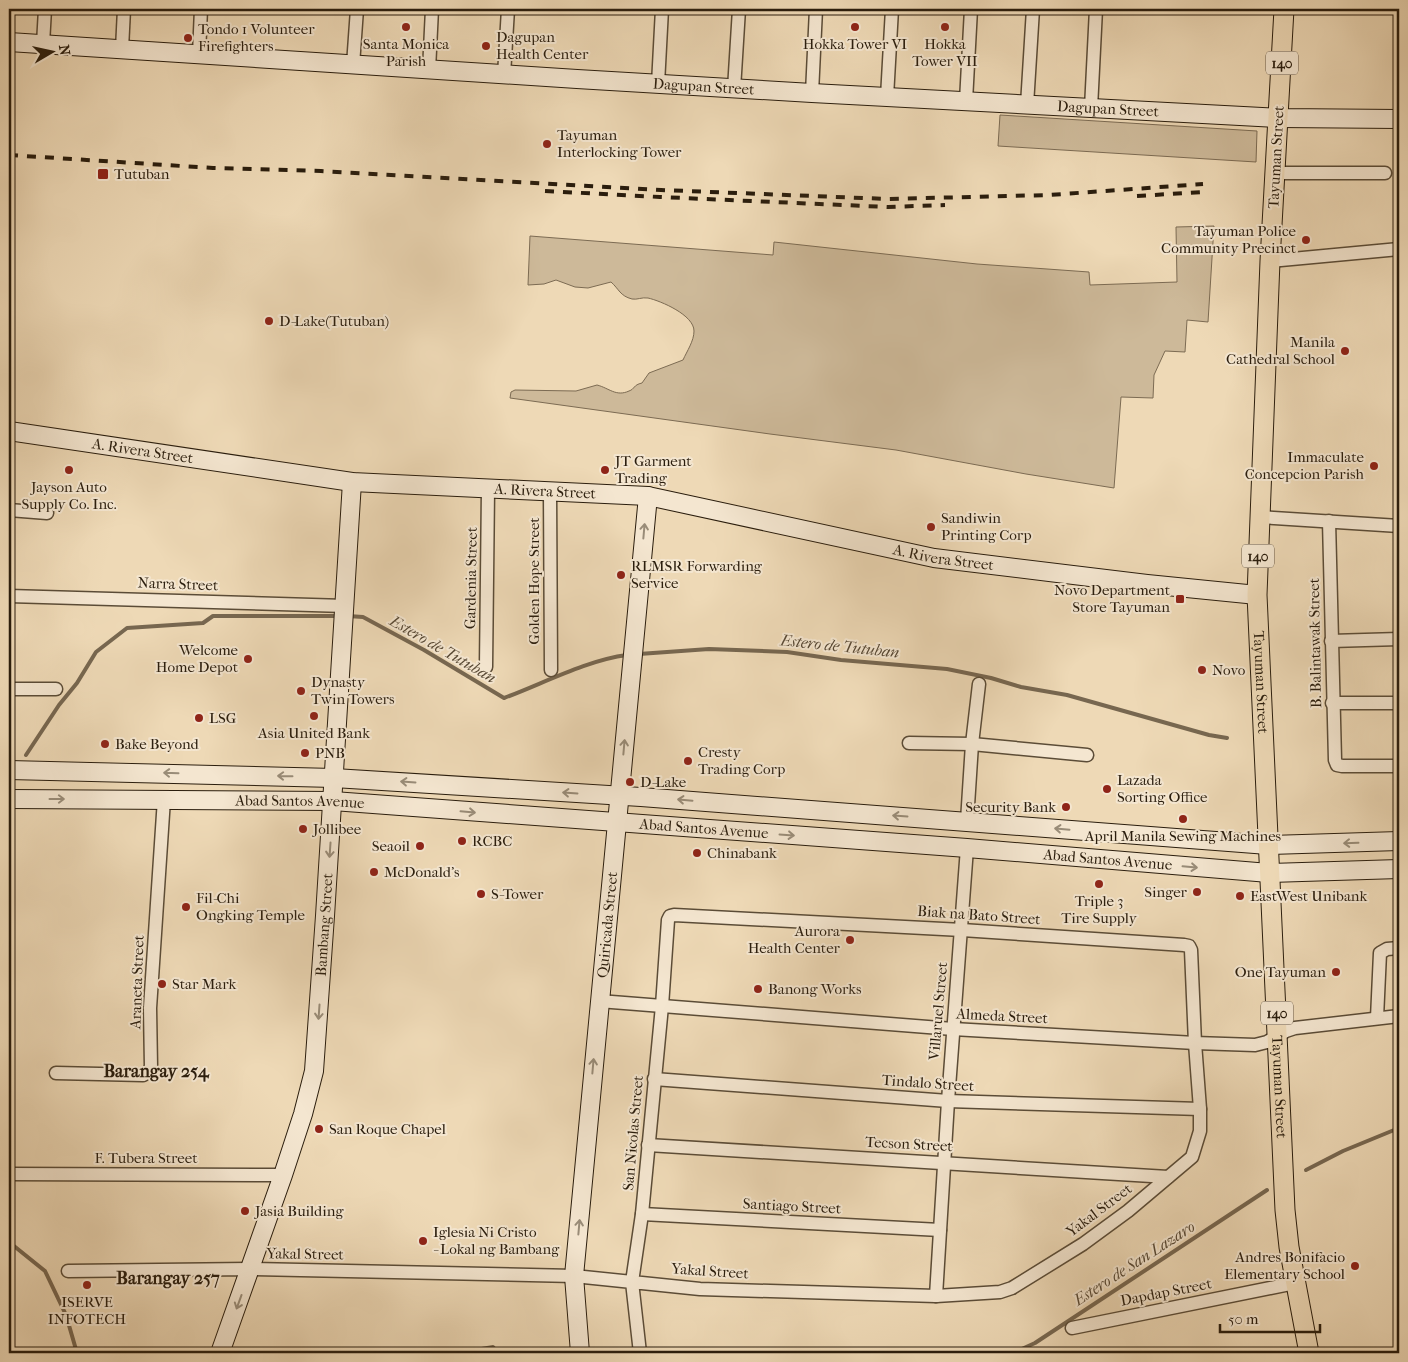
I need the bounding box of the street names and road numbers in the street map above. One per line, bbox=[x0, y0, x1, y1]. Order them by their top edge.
road number: 140 bbox=[1266, 52, 1298, 74]
street label: Dagupan Street bbox=[652, 75, 756, 99]
street label: Dagupan Street bbox=[1057, 97, 1160, 121]
street label: Tayuman Street bbox=[1264, 104, 1288, 209]
street label: A. Rivera Street bbox=[90, 434, 195, 467]
street label: A. Rivera Street bbox=[493, 480, 597, 503]
street label: Golden Hope Street bbox=[525, 517, 543, 645]
street label: Gardenia Street bbox=[461, 526, 481, 629]
street label: A. Rivera Street bbox=[890, 540, 995, 574]
road number: 140 bbox=[1242, 544, 1274, 568]
street label: Narra Street bbox=[137, 574, 219, 594]
street label: B. Balintawak Street bbox=[1305, 577, 1325, 708]
street label: Tayuman Street bbox=[1250, 630, 1272, 735]
street label: Abad Santos Avenue bbox=[234, 791, 366, 812]
street label: Abad Santos Avenue bbox=[638, 815, 770, 842]
street label: Abad Santos Avenue bbox=[1042, 845, 1174, 874]
street label: Quiricada Street bbox=[593, 870, 621, 979]
street label: Bambang Street bbox=[312, 872, 337, 977]
street label: Biak na Bato Street bbox=[917, 902, 1042, 928]
street label: Araneta Street bbox=[126, 934, 148, 1030]
street label: Villaruel Street bbox=[925, 960, 951, 1062]
road number: 140 bbox=[1261, 1001, 1293, 1024]
street label: Almeda Street bbox=[955, 1005, 1049, 1027]
street label: Tayuman Street bbox=[1268, 1035, 1291, 1139]
street label: Tindalo Street bbox=[881, 1071, 975, 1095]
street label: San Nicolas Street bbox=[619, 1074, 647, 1191]
street label: Tecson Street bbox=[865, 1133, 954, 1155]
street label: F. Tubera Street bbox=[94, 1149, 198, 1167]
street label: Yakal Street bbox=[1062, 1179, 1136, 1241]
street label: Santiago Street bbox=[742, 1194, 842, 1218]
street label: Yakal Street bbox=[265, 1244, 345, 1264]
street label: Yakal Street bbox=[670, 1259, 750, 1283]
street label: Dapdap Street bbox=[1119, 1274, 1214, 1310]

